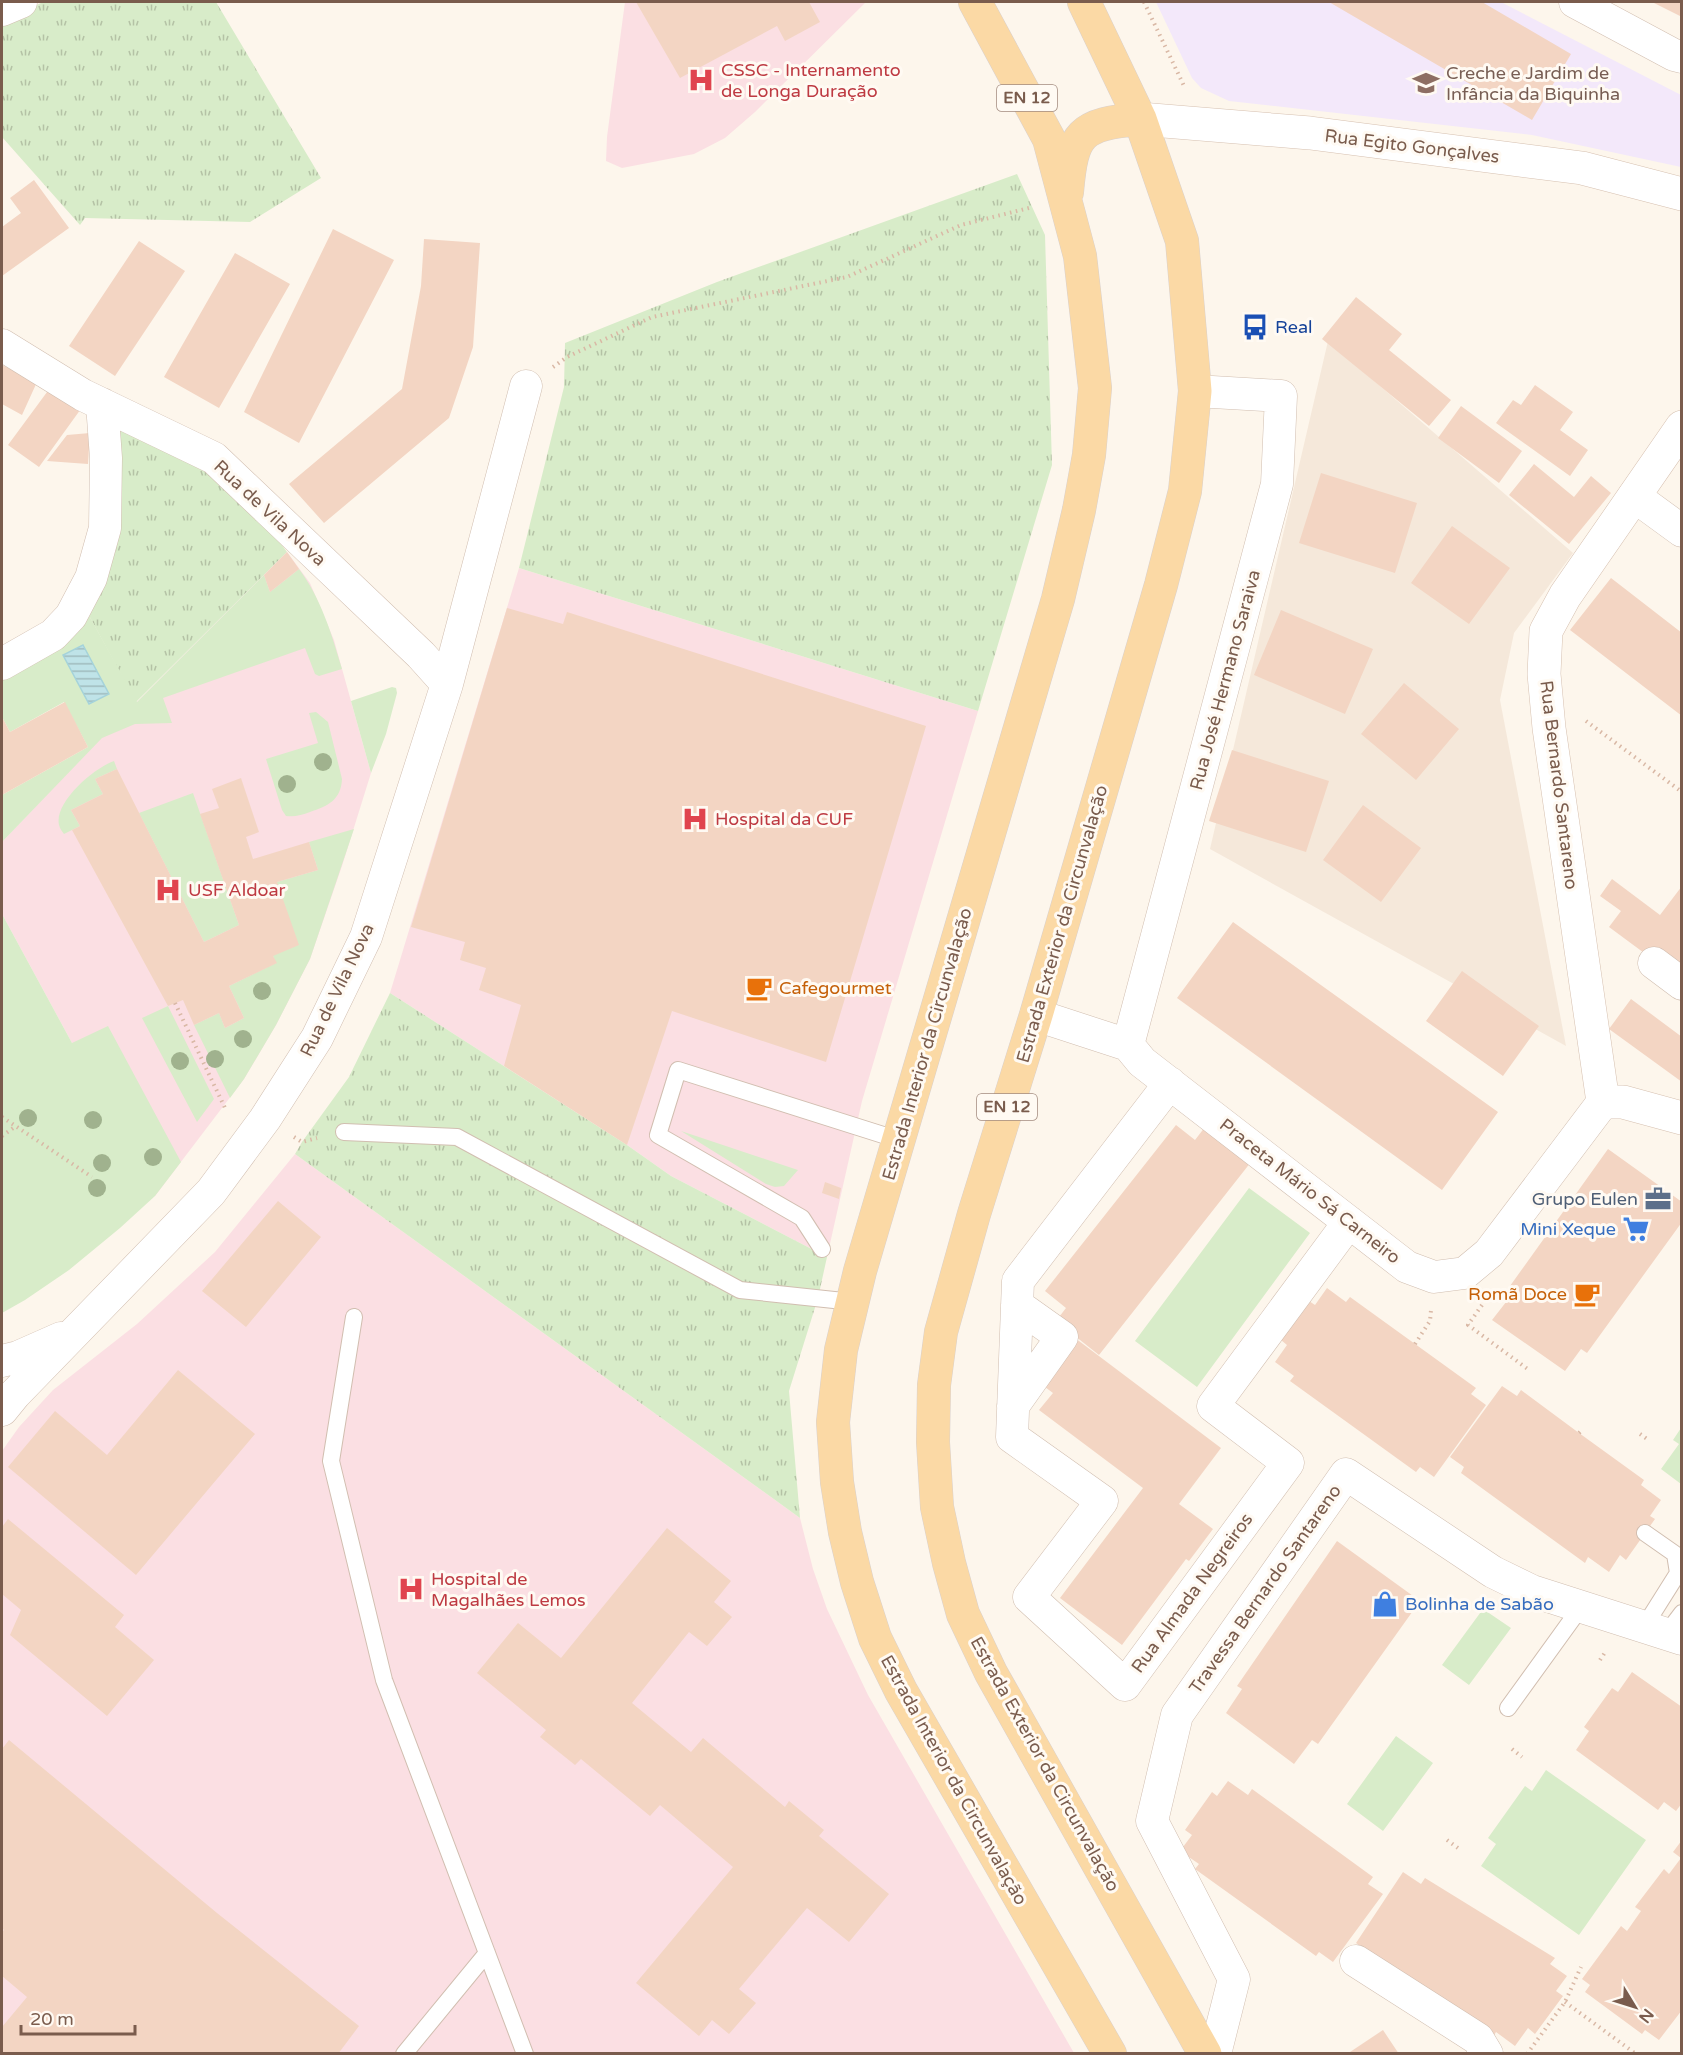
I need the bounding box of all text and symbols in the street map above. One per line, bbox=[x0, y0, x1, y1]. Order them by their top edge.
place label: CSSC - Internamento de Longa Duração bbox=[721, 59, 901, 102]
place label: Creche e Jardim de Infância da Biquinha bbox=[1446, 62, 1620, 105]
hospital icon: CSSC - Internamento de Longa Duração bbox=[686, 65, 716, 95]
school or university icon: Creche e Jardim de Infância da Biquinha bbox=[1411, 68, 1441, 98]
road number: EN 12 bbox=[997, 85, 1057, 111]
street label: Rua Egito Gonçalves bbox=[1323, 124, 1501, 168]
bus stop icon: Real bbox=[1240, 312, 1270, 342]
place label: Real bbox=[1275, 316, 1313, 338]
street label: Rua de Vila Nova bbox=[209, 455, 331, 571]
street label: Rua José Hermano Saraiva bbox=[1185, 567, 1265, 793]
street label: Rua Bernardo Santareno bbox=[1535, 679, 1583, 891]
street label: Estrada Exterior da Circunvalação bbox=[1012, 783, 1112, 1065]
hospital icon: Hospital da CUF bbox=[680, 804, 710, 834]
place label: Hospital da CUF bbox=[715, 808, 853, 830]
hospital icon: USF Aldoar bbox=[153, 875, 183, 905]
place label: USF Aldoar bbox=[188, 879, 286, 901]
street label: Estrada Interior da Circunvalação bbox=[878, 905, 977, 1183]
street label: Rua de Vila Nova bbox=[295, 920, 379, 1060]
cafe icon: Cafegourmet bbox=[744, 973, 774, 1003]
place label: Cafegourmet bbox=[779, 977, 892, 999]
road number: EN 12 bbox=[977, 1094, 1037, 1120]
street label: Praceta Mário Sá Carneiro bbox=[1215, 1114, 1405, 1268]
office icon: Grupo Eulen bbox=[1643, 1184, 1673, 1214]
place label: Grupo Eulen bbox=[1532, 1188, 1638, 1210]
supermarket icon: Mini Xeque bbox=[1621, 1214, 1651, 1244]
place label: Mini Xeque bbox=[1520, 1218, 1616, 1240]
cafe icon: Romã Doce bbox=[1572, 1279, 1602, 1309]
place label: Romã Doce bbox=[1468, 1283, 1567, 1305]
street label: Travessa Bernardo Santareno bbox=[1184, 1480, 1346, 1698]
street label: Rua Almada Negreiros bbox=[1127, 1509, 1257, 1677]
place label: Hospital de Magalhães Lemos bbox=[431, 1568, 586, 1611]
hospital icon: Hospital de Magalhães Lemos bbox=[396, 1574, 426, 1604]
shop icon: Bolinha de Sabão bbox=[1370, 1589, 1400, 1619]
place label: Bolinha de Sabão bbox=[1405, 1593, 1554, 1615]
street label: Estrada Exterior da Circunvalação bbox=[966, 1633, 1124, 1895]
street label: Estrada Interior da Circunvalação bbox=[876, 1651, 1032, 1909]
north arrow bbox=[1605, 1977, 1665, 2037]
scale bar bbox=[21, 1998, 135, 2036]
text: N bbox=[1634, 2004, 1658, 2027]
text: 20 m bbox=[30, 2008, 74, 2030]

